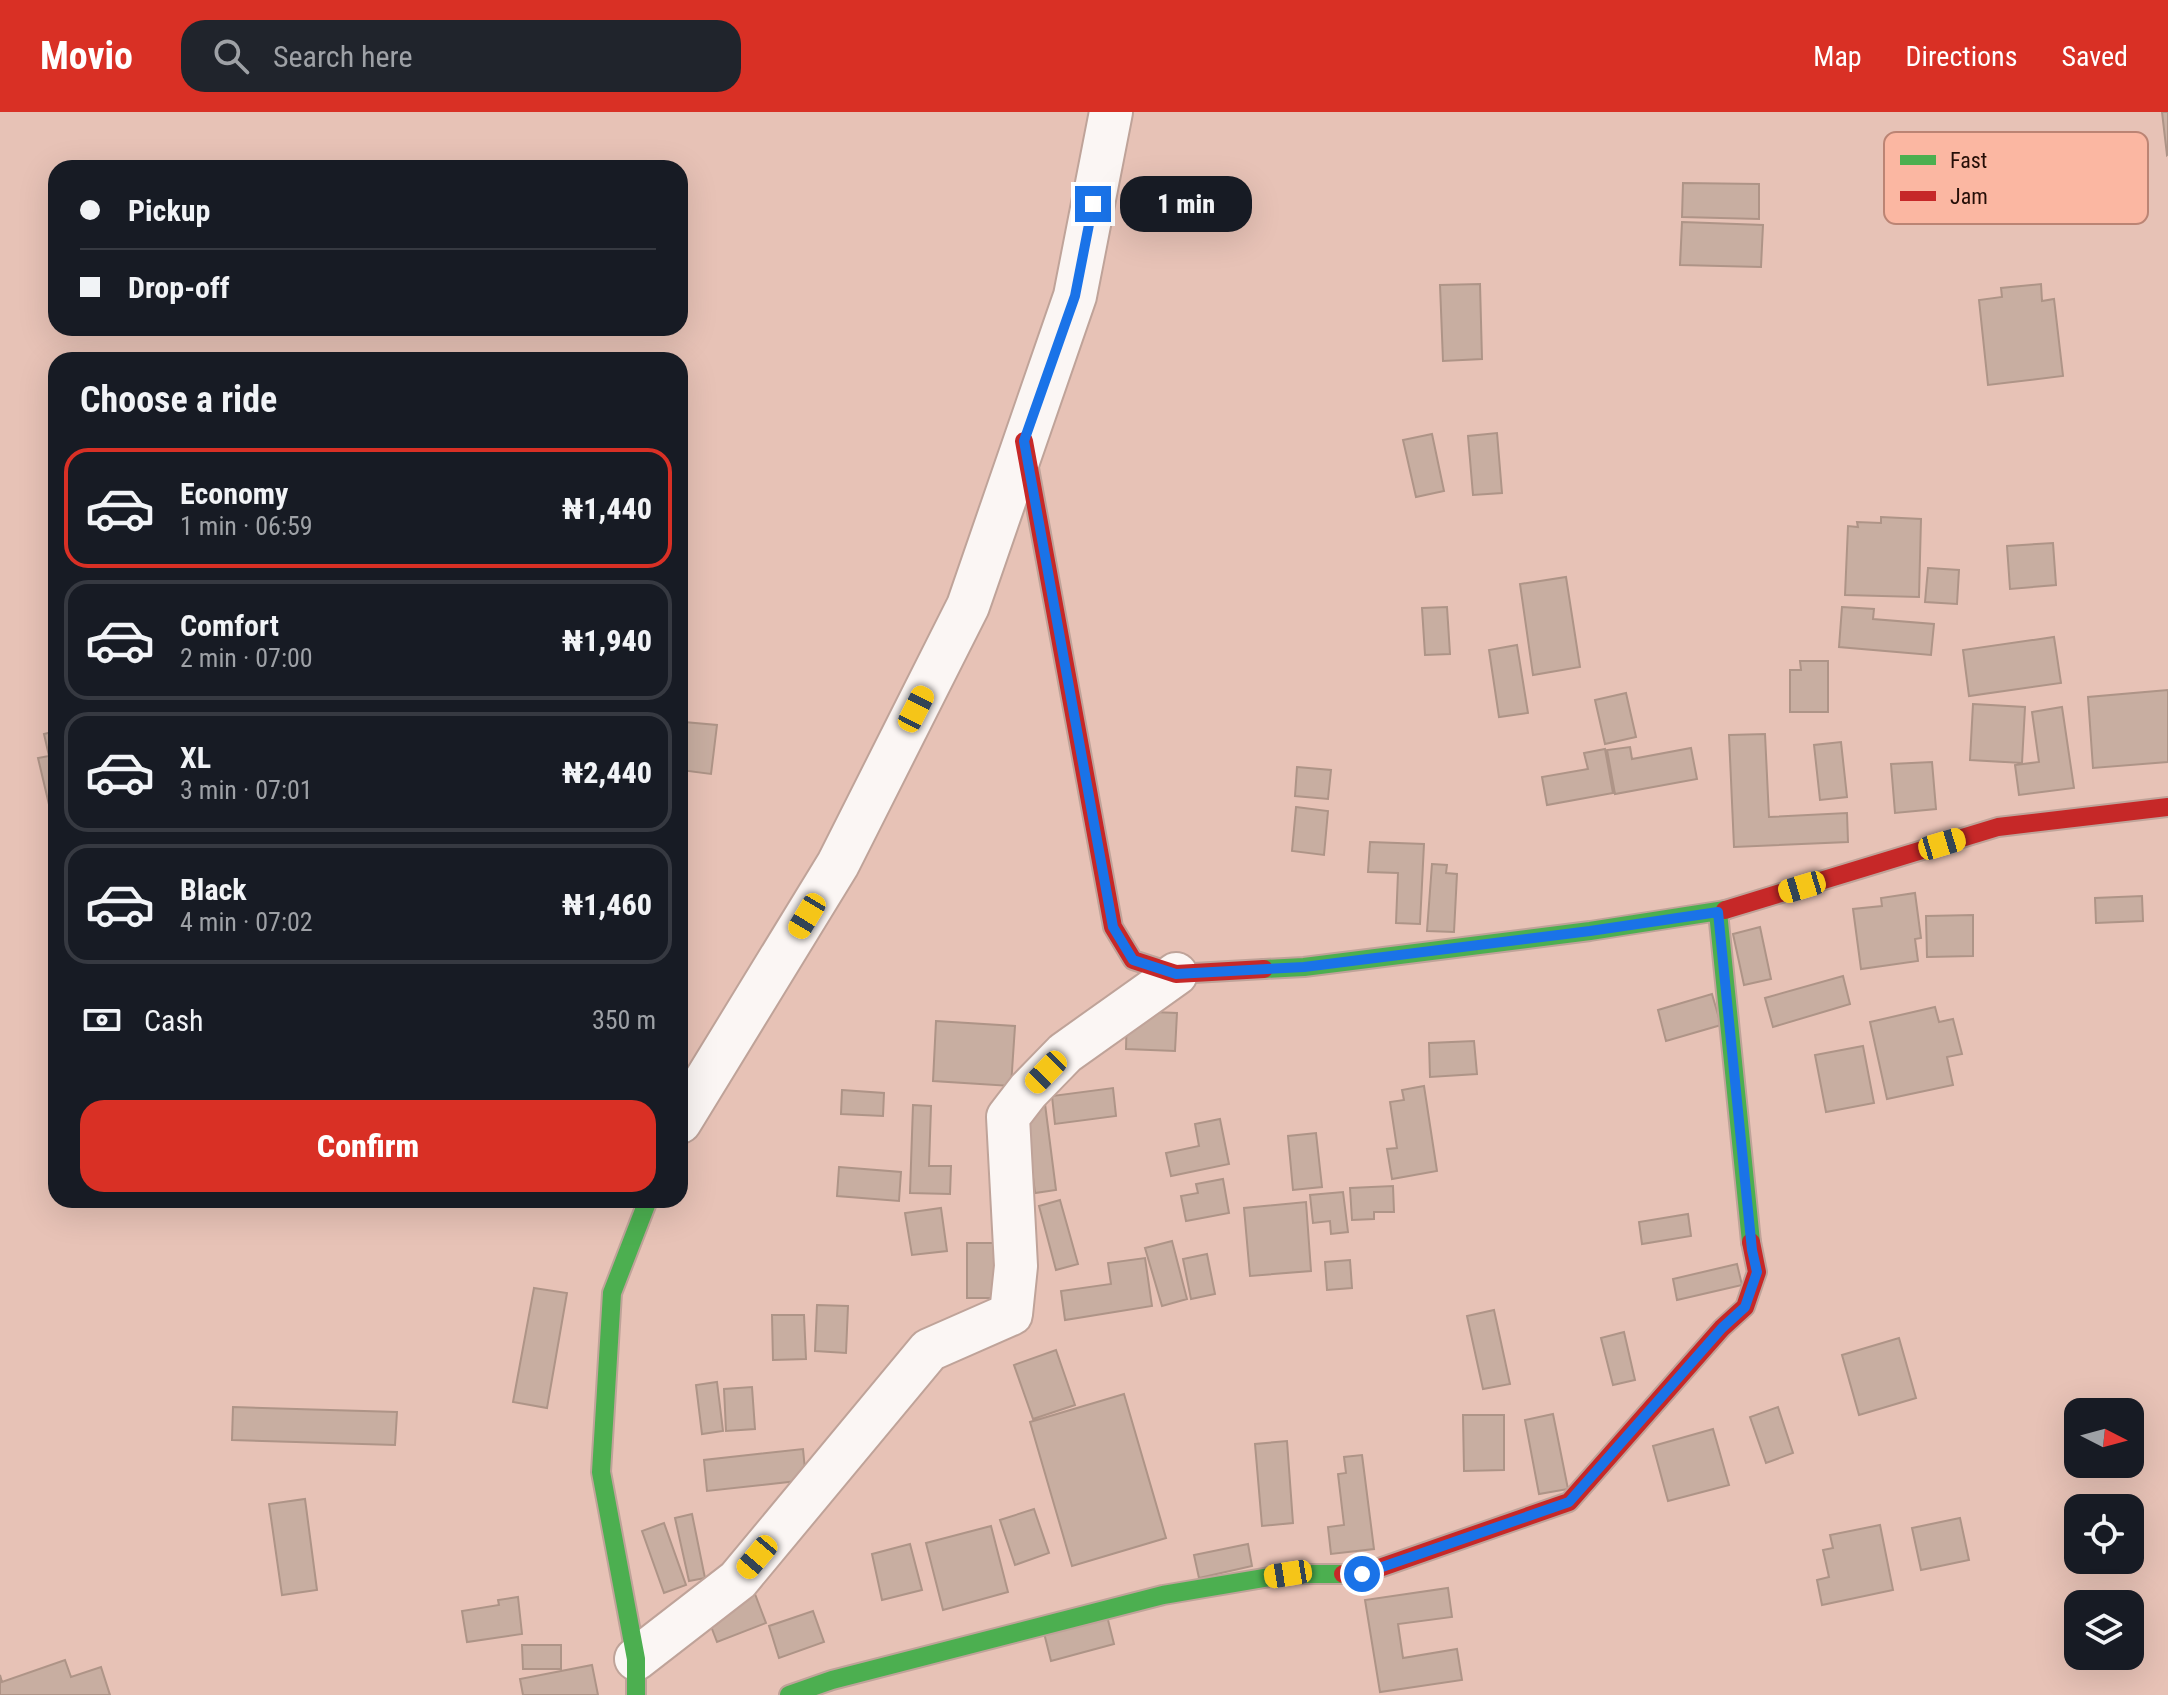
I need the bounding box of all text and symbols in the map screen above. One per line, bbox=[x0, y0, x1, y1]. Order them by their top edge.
search box bbox=[181, 20, 741, 92]
text: Movio bbox=[40, 34, 133, 78]
icon: search bbox=[209, 34, 253, 78]
text: Search here bbox=[273, 39, 413, 74]
text: Map bbox=[1813, 40, 1862, 73]
text: Directions bbox=[1906, 40, 2017, 73]
text: Saved bbox=[2061, 40, 2128, 73]
legend bbox=[1884, 132, 2148, 224]
text: Fast bbox=[1950, 148, 1987, 173]
callout: 1 min bbox=[1121, 176, 1253, 232]
text: Jam bbox=[1950, 184, 1988, 209]
route end bbox=[1075, 186, 1111, 222]
text: 1 min bbox=[1157, 189, 1215, 219]
text: Pickup bbox=[128, 193, 210, 228]
text: Drop-off bbox=[128, 270, 230, 305]
text: Choose a ride bbox=[80, 379, 277, 421]
icon: car bbox=[84, 472, 156, 544]
text: Economy bbox=[180, 476, 288, 511]
text: ₦1,440 bbox=[562, 491, 652, 526]
text: 1 min · 06:59 bbox=[180, 511, 313, 541]
icon: car bbox=[84, 604, 156, 676]
text: Comfort bbox=[180, 608, 279, 643]
text: ₦1,940 bbox=[562, 623, 652, 658]
text: 2 min · 07:00 bbox=[180, 643, 313, 673]
car bbox=[894, 682, 938, 736]
icon: car bbox=[84, 736, 156, 808]
text: XL bbox=[180, 740, 211, 775]
text: ₦2,440 bbox=[562, 755, 652, 790]
text: 3 min · 07:01 bbox=[180, 775, 313, 805]
car bbox=[1916, 826, 1968, 862]
icon: car bbox=[84, 868, 156, 940]
car bbox=[1776, 869, 1828, 905]
text: Black bbox=[180, 872, 247, 907]
text: ₦1,460 bbox=[562, 887, 652, 922]
car bbox=[784, 889, 830, 943]
text: 4 min · 07:02 bbox=[180, 907, 313, 937]
icon: cash bbox=[80, 998, 124, 1042]
text: Cash bbox=[144, 1003, 204, 1038]
text: 350 m bbox=[592, 1005, 656, 1035]
car bbox=[1021, 1046, 1071, 1098]
button: Confirm bbox=[80, 1100, 656, 1192]
north arrow bbox=[2064, 1398, 2144, 1478]
map controls bbox=[2064, 1398, 2144, 1670]
button: locate bbox=[2064, 1494, 2144, 1574]
car bbox=[732, 1531, 782, 1583]
route start bbox=[1344, 1556, 1380, 1592]
car bbox=[1262, 1558, 1314, 1590]
button: layers bbox=[2064, 1590, 2144, 1670]

